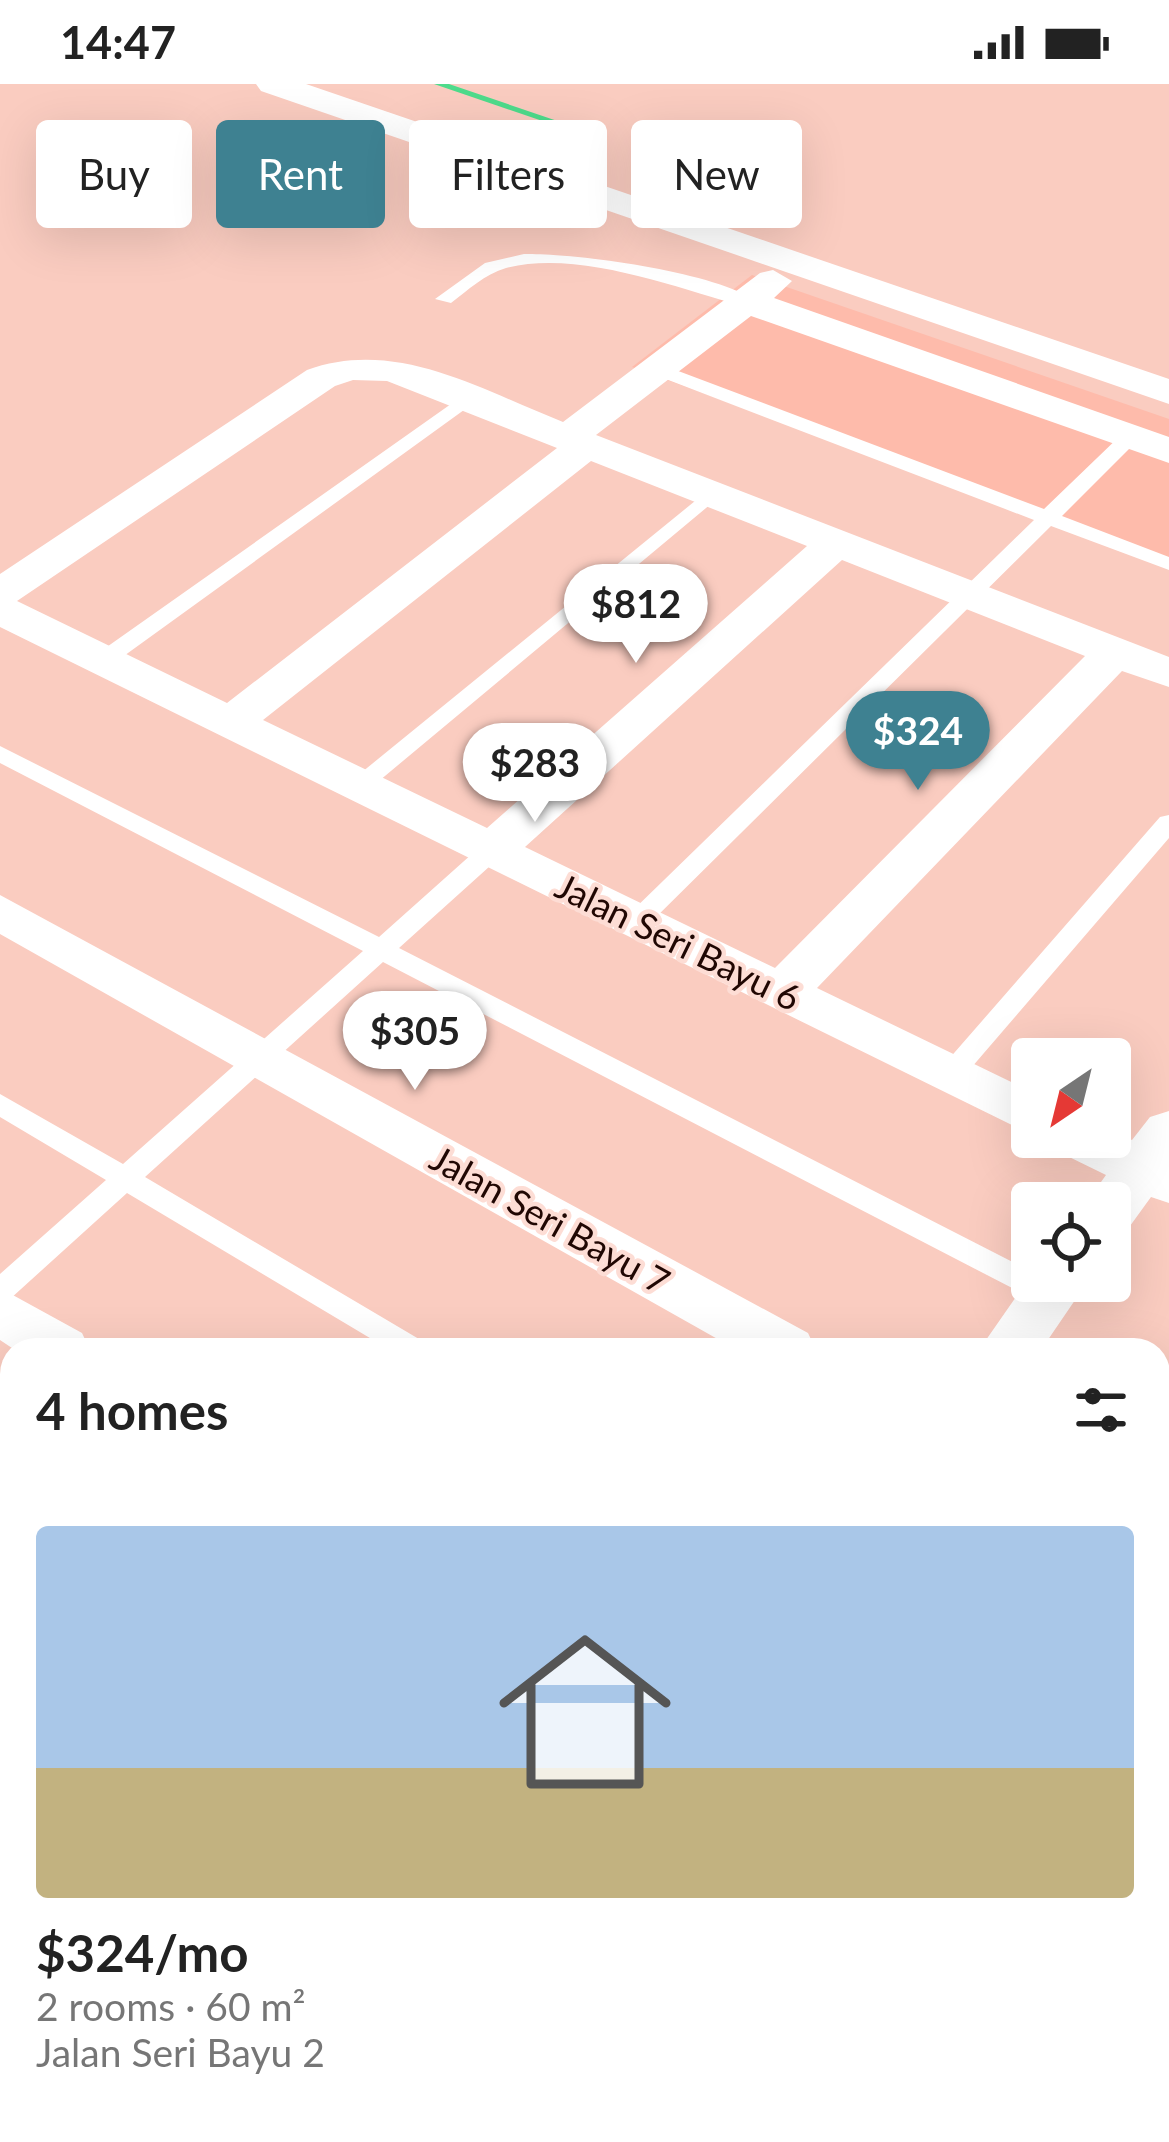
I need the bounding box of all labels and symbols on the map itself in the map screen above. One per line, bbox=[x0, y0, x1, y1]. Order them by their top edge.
pin: $812 bbox=[565, 564, 707, 666]
pin: $324 bbox=[847, 691, 989, 793]
pin: $283 bbox=[464, 723, 606, 825]
street label: Jalan Seri Bayu 6 bbox=[549, 863, 808, 1019]
pin: $305 bbox=[344, 991, 486, 1093]
north arrow bbox=[1011, 1038, 1131, 1158]
street label: Jalan Seri Bayu 7 bbox=[423, 1135, 678, 1303]

